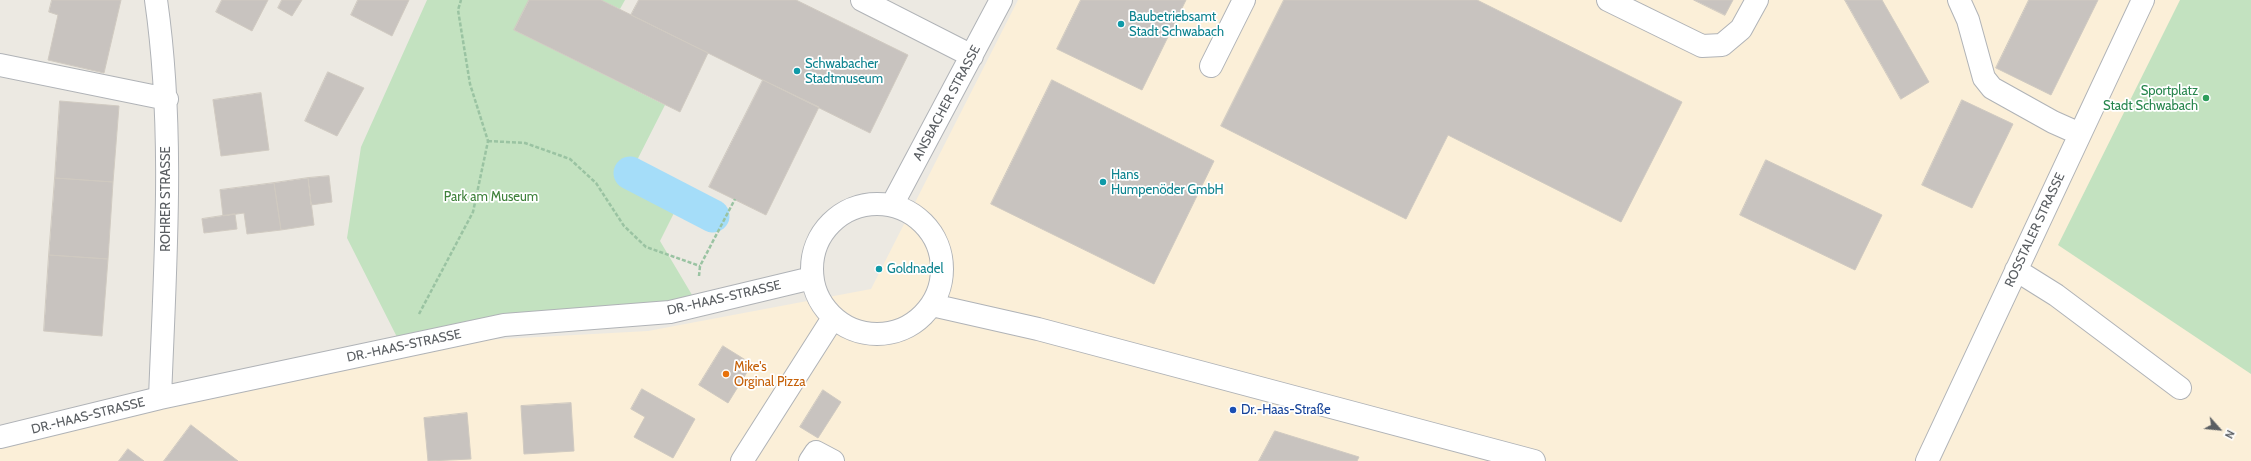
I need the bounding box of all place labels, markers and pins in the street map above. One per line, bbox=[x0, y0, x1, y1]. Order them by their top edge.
place label: Baubetriebsamt Stadt Schwabach bbox=[1129, 9, 1224, 40]
marker: Baubetriebsamt Stadt Schwabach bbox=[1116, 19, 1126, 29]
place label: Schwabacher Stadtmuseum bbox=[805, 56, 883, 87]
marker: Schwabacher Stadtmuseum bbox=[792, 66, 802, 76]
place label: Sportplatz Stadt Schwabach bbox=[2103, 83, 2198, 114]
marker: Sportplatz Stadt Schwabach bbox=[2201, 93, 2211, 103]
place label: Hans Humpenöder GmbH bbox=[1111, 167, 1224, 198]
marker: Hans Humpenöder GmbH bbox=[1098, 177, 1108, 187]
place label: Goldnadel bbox=[887, 261, 943, 277]
marker: Goldnadel bbox=[874, 264, 884, 274]
place label: Mike's Orginal Pizza bbox=[734, 359, 806, 390]
marker: Mike's Orginal Pizza bbox=[721, 369, 731, 379]
place label: Dr.-Haas-Straße bbox=[1241, 402, 1331, 418]
marker: Dr.-Haas-Straße bbox=[1228, 405, 1238, 415]

